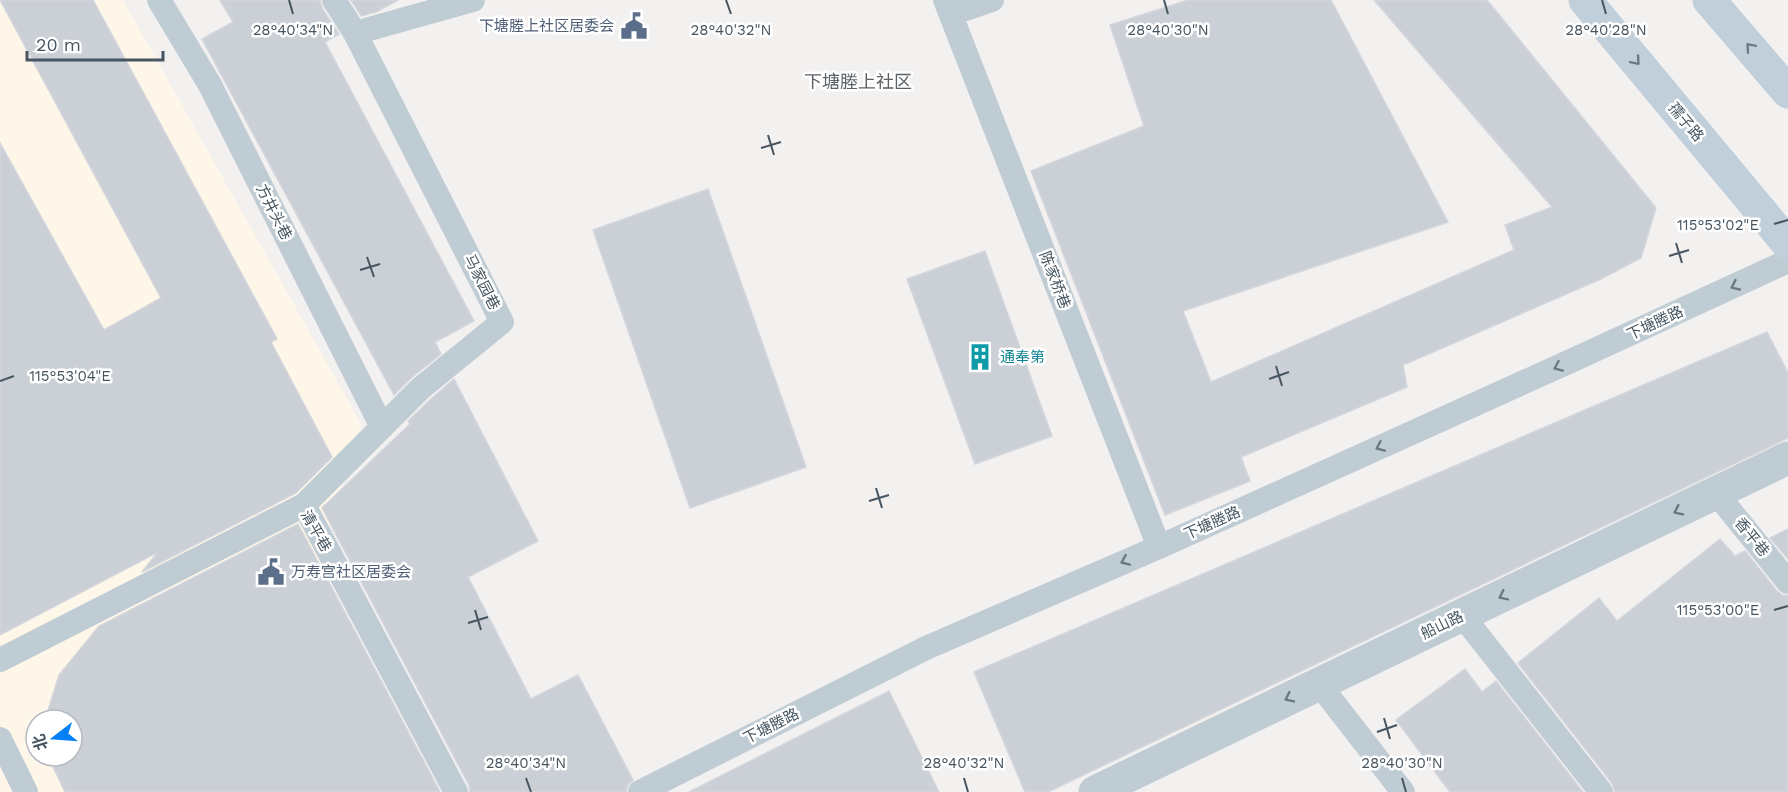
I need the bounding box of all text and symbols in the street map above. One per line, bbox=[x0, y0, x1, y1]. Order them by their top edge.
public building icon: 下塘塍上社区居委会 bbox=[619, 11, 649, 41]
place label: 下塘塍上社区居委会 bbox=[479, 17, 614, 35]
text: 28°40'34"N bbox=[253, 21, 333, 39]
text: 28°40'32"N bbox=[690, 21, 772, 39]
text: 28°40'30"N bbox=[1127, 21, 1209, 39]
text: 28°40'28"N bbox=[1565, 21, 1647, 39]
scale bar bbox=[27, 24, 164, 62]
text: 20 m bbox=[36, 34, 81, 55]
one-way arrow bbox=[1746, 43, 1757, 54]
one-way arrow bbox=[1628, 54, 1639, 65]
district label: 下塘塍上社区 bbox=[804, 71, 912, 92]
street label: 孺子路 bbox=[1665, 99, 1707, 145]
street label: 方井头巷 bbox=[252, 181, 296, 243]
text: 115°53'02"E bbox=[1677, 216, 1759, 234]
street label: 陈家桥巷 bbox=[1036, 249, 1074, 311]
street label: 马家园巷 bbox=[460, 251, 504, 313]
one-way arrow bbox=[1730, 278, 1741, 290]
street label: 下塘塍路 bbox=[1624, 302, 1686, 344]
building icon: 通奉第 bbox=[965, 342, 995, 372]
place label: 通奉第 bbox=[1000, 348, 1045, 366]
one-way arrow bbox=[1553, 360, 1564, 372]
text: 115°53'04"E bbox=[29, 367, 111, 385]
one-way arrow bbox=[1376, 440, 1387, 452]
street label: 下塘塍路 bbox=[1181, 503, 1243, 543]
one-way arrow bbox=[1674, 503, 1685, 515]
street label: 清平巷 bbox=[297, 507, 335, 555]
street label: 香平巷 bbox=[1731, 514, 1773, 560]
one-way arrow bbox=[1121, 554, 1132, 566]
public building icon: 万寿宫社区居委会 bbox=[256, 557, 286, 587]
place label: 万寿宫社区居委会 bbox=[291, 563, 411, 581]
one-way arrow bbox=[1498, 588, 1509, 600]
text: 115°53'00"E bbox=[1677, 601, 1759, 619]
street label: 船山路 bbox=[1418, 607, 1466, 643]
one-way arrow bbox=[1285, 691, 1296, 703]
street label: 下塘塍路 bbox=[740, 704, 802, 748]
north arrow bbox=[24, 708, 84, 768]
text: 北 bbox=[29, 732, 52, 753]
text: 28°40'34"N bbox=[486, 754, 566, 772]
text: 28°40'32"N bbox=[923, 754, 1005, 772]
text: 28°40'30"N bbox=[1361, 754, 1443, 772]

